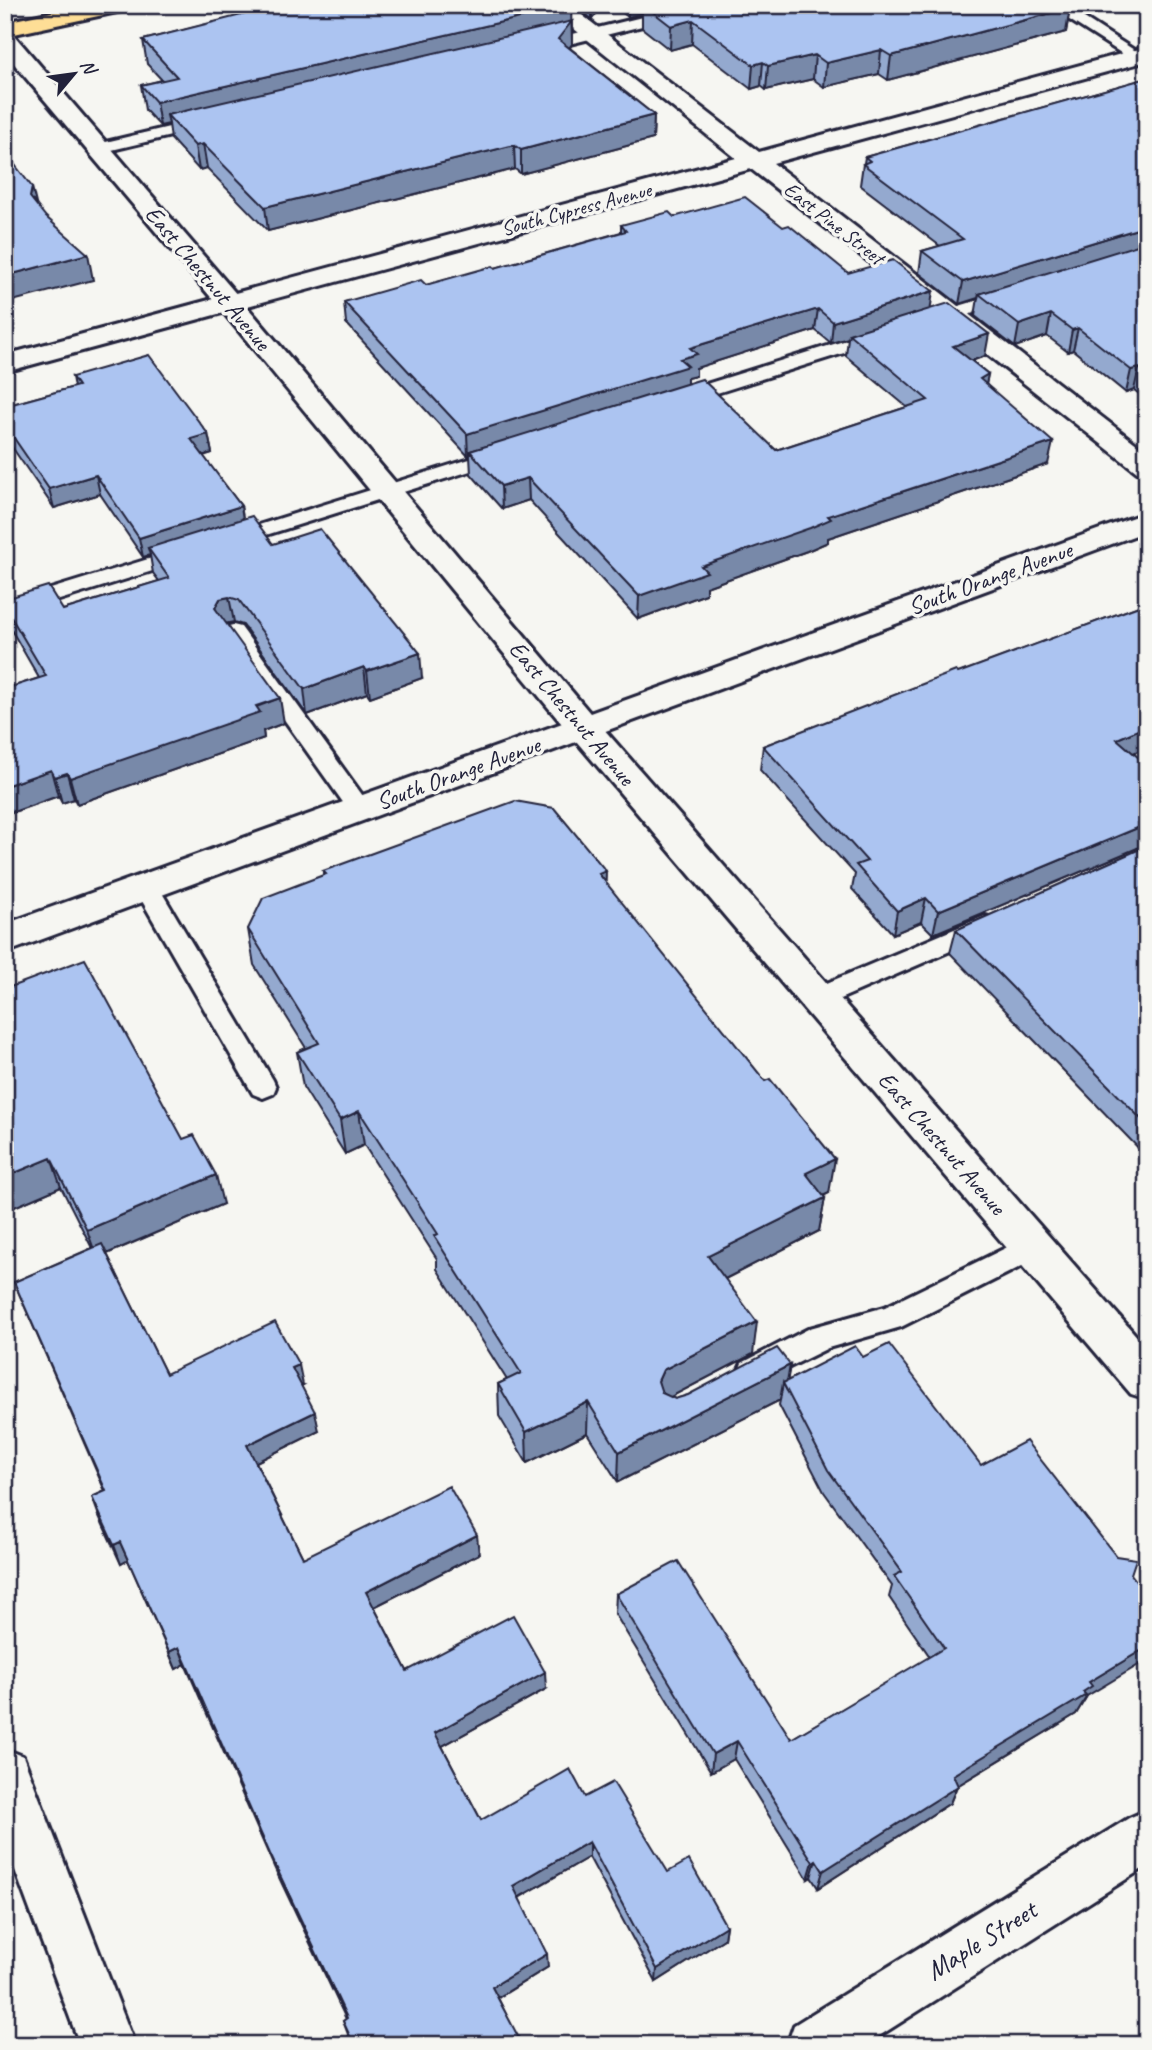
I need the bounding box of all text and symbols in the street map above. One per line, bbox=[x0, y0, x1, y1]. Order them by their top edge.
north arrow bbox=[38, 38, 108, 108]
text: N bbox=[75, 55, 103, 80]
street label: South Cypress Avenue bbox=[498, 176, 656, 242]
street label: East Pine Street bbox=[779, 176, 892, 272]
street label: East Chestnut Avenue bbox=[139, 199, 279, 358]
street label: South Orange Avenue bbox=[904, 534, 1078, 622]
street label: East Chestnut Avenue bbox=[503, 634, 643, 793]
street label: South Orange Avenue bbox=[372, 729, 546, 817]
street label: East Chestnut Avenue bbox=[872, 1065, 1014, 1222]
street label: Maple Street bbox=[919, 1891, 1045, 1988]

